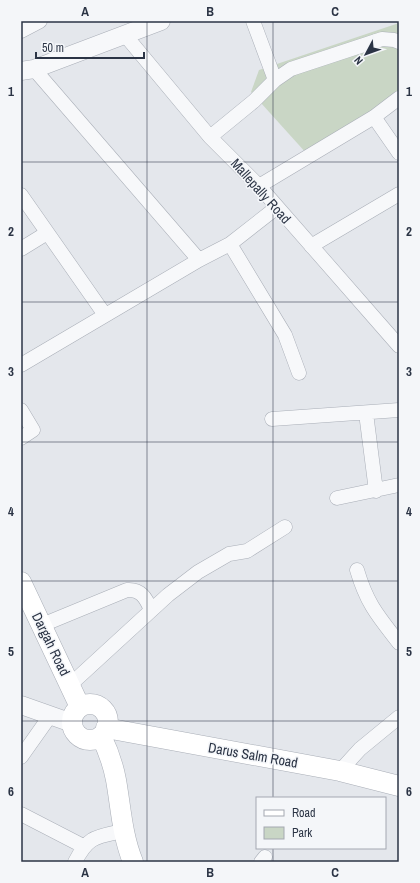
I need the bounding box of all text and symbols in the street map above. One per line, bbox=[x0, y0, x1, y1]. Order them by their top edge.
text: A bbox=[81, 3, 89, 20]
text: B bbox=[206, 3, 214, 20]
text: C bbox=[331, 3, 339, 20]
scale bar bbox=[36, 34, 144, 60]
north arrow bbox=[346, 34, 386, 74]
text: 50 m bbox=[42, 40, 64, 56]
text: N bbox=[351, 54, 366, 68]
text: 1 bbox=[8, 83, 14, 100]
text: 1 bbox=[406, 83, 412, 100]
street label: Mallepally Road bbox=[227, 155, 295, 227]
text: 2 bbox=[8, 223, 14, 240]
text: 2 bbox=[406, 223, 412, 240]
text: 3 bbox=[8, 363, 14, 380]
text: 3 bbox=[406, 363, 412, 380]
text: 4 bbox=[8, 503, 14, 520]
text: 4 bbox=[406, 503, 412, 520]
street label: Dargah Road bbox=[28, 609, 74, 679]
text: 5 bbox=[8, 643, 14, 660]
text: 5 bbox=[406, 643, 412, 660]
street label: Darus Salm Road bbox=[207, 738, 299, 772]
text: 6 bbox=[8, 783, 14, 800]
text: 6 bbox=[406, 783, 412, 800]
legend bbox=[256, 797, 386, 849]
text: Road bbox=[292, 805, 316, 821]
text: Park bbox=[292, 825, 312, 841]
text: A bbox=[81, 864, 89, 881]
text: B bbox=[206, 864, 214, 881]
text: C bbox=[331, 864, 339, 881]

